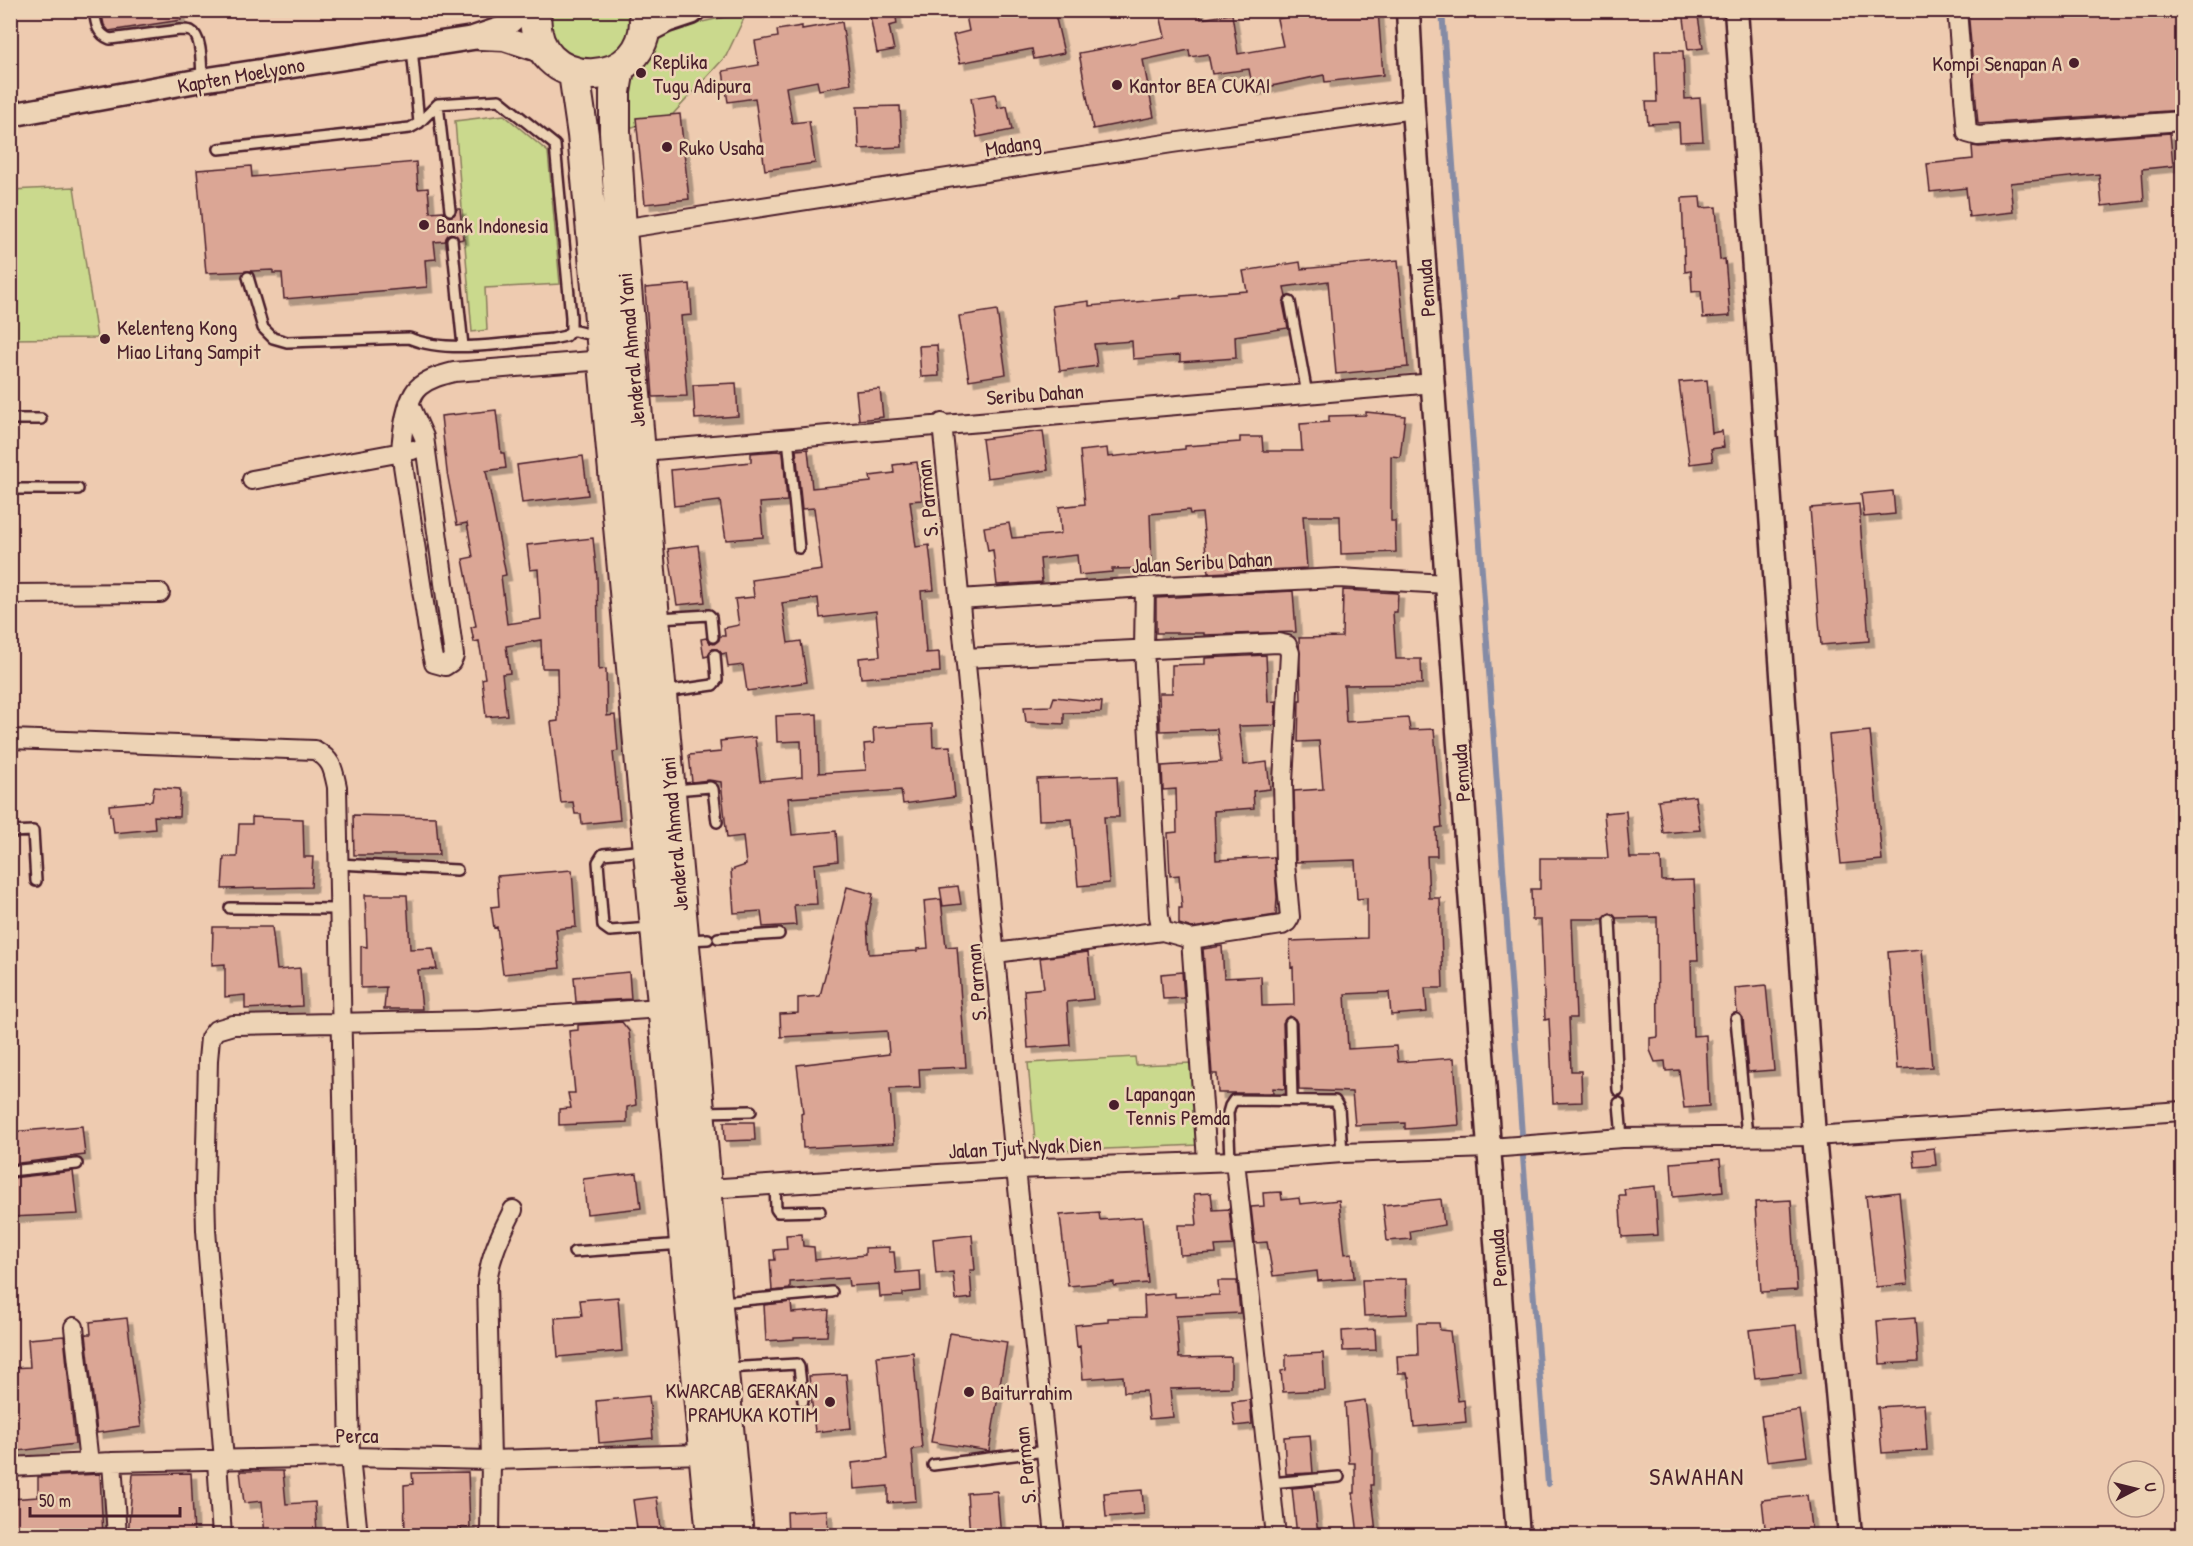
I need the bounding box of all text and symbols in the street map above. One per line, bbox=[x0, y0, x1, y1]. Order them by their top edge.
place label: Replika Tugu Adipura bbox=[653, 47, 751, 100]
place label: Kompi Senapan A bbox=[1932, 49, 2062, 78]
street label: Kapten Moelyono bbox=[175, 50, 307, 100]
marker: Kompi Senapan A bbox=[2067, 56, 2081, 70]
marker: Replika Tugu Adipura bbox=[634, 66, 648, 80]
place label: Kantor BEA CUKAI bbox=[1129, 71, 1271, 100]
marker: Kantor BEA CUKAI bbox=[1110, 78, 1124, 92]
street label: Madang bbox=[983, 126, 1043, 164]
place label: Ruko Usaha bbox=[679, 133, 764, 162]
marker: Ruko Usaha bbox=[660, 140, 674, 154]
place label: Bank Indonesia bbox=[436, 211, 548, 240]
marker: Bank Indonesia bbox=[417, 218, 431, 232]
street label: Pemuda bbox=[1410, 258, 1442, 318]
street label: Jenderal Ahmad Yani bbox=[610, 271, 652, 429]
place label: Kelenteng Kong Miao Litang Sampit bbox=[117, 313, 261, 366]
marker: Kelenteng Kong Miao Litang Sampit bbox=[98, 332, 112, 346]
street label: Seribu Dahan bbox=[985, 376, 1085, 412]
street label: S. Parman bbox=[909, 458, 945, 538]
street label: Jalan Seribu Dahan bbox=[1131, 544, 1273, 580]
street label: Pemuda bbox=[1445, 743, 1477, 803]
street label: Jenderal Ahmad Yani bbox=[653, 755, 695, 913]
street label: S. Parman bbox=[958, 942, 994, 1022]
place label: Lapangan Tennis Pemda bbox=[1126, 1079, 1230, 1132]
marker: Lapangan Tennis Pemda bbox=[1107, 1098, 1121, 1112]
street label: Jalan Tjut Nyak Dien bbox=[947, 1128, 1103, 1166]
street label: Pemuda bbox=[1482, 1228, 1514, 1288]
place label: KWARCAB GERAKAN PRAMUKA KOTIM bbox=[666, 1376, 818, 1429]
place label: Baiturrahim bbox=[981, 1378, 1072, 1407]
marker: Baiturrahim bbox=[962, 1385, 976, 1399]
marker: KWARCAB GERAKAN PRAMUKA KOTIM bbox=[823, 1395, 837, 1409]
street label: Perca bbox=[336, 1421, 378, 1450]
street label: S. Parman bbox=[1007, 1425, 1043, 1505]
north arrow bbox=[2106, 1459, 2166, 1519]
district label: SAWAHAN bbox=[1649, 1460, 1745, 1492]
scale bar bbox=[30, 1480, 180, 1518]
text: U bbox=[2139, 1481, 2162, 1493]
text: 50 m bbox=[39, 1488, 71, 1513]

